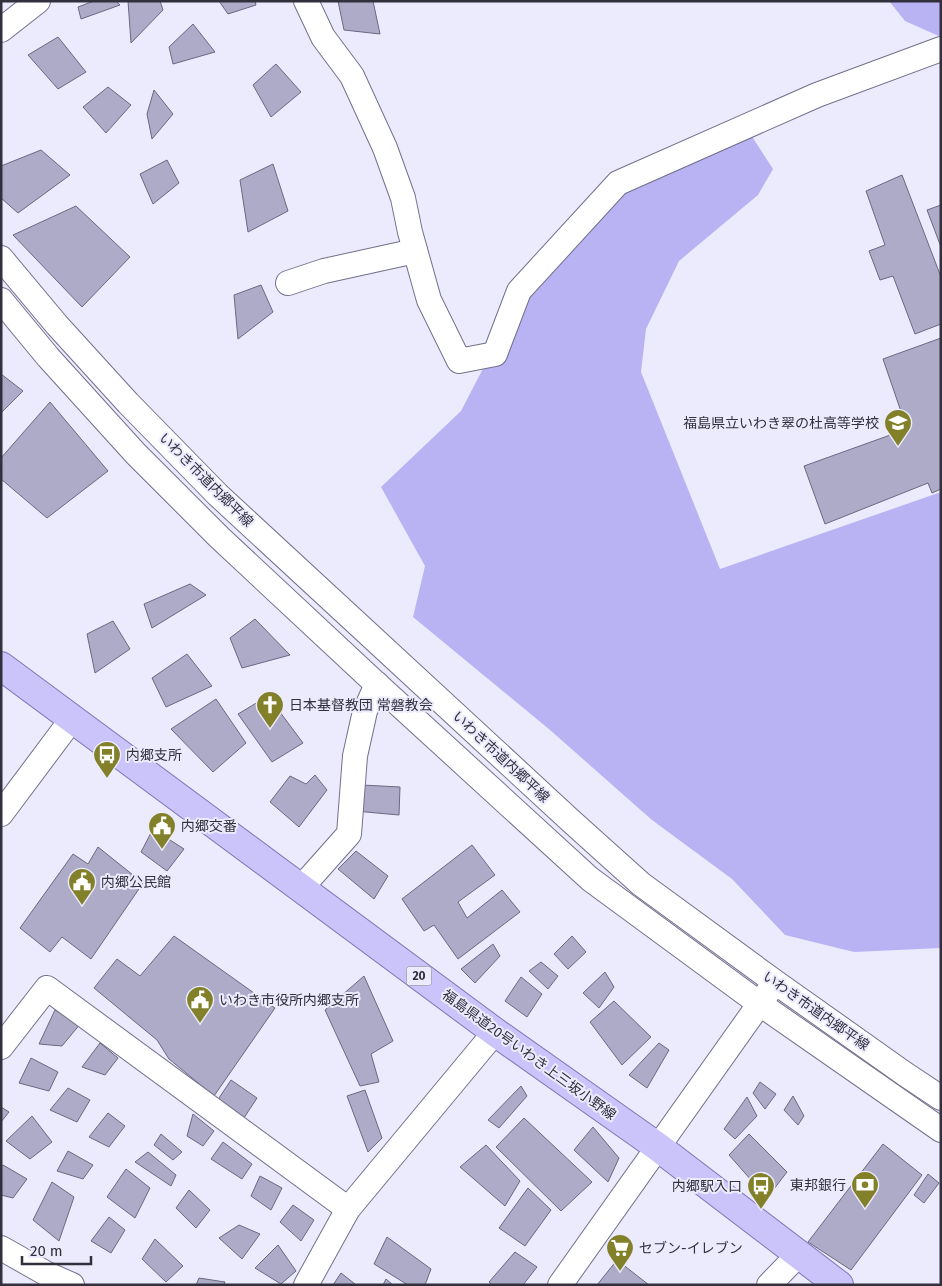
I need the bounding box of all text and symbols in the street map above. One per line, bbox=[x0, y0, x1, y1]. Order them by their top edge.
school or university icon: 福島県立いわき翠の杜高等学校 bbox=[883, 408, 913, 447]
place label: 福島県立いわき翠の杜高等学校 bbox=[683, 415, 879, 432]
street label: いわき市道内郷平線 bbox=[155, 429, 257, 531]
church icon: 日本基督教団 常磐教会 bbox=[255, 690, 285, 729]
place label: 日本基督教団 常磐教会 bbox=[289, 697, 433, 714]
street label: いわき市道内郷平線 bbox=[449, 708, 553, 806]
bus stop icon: 内郷支所 bbox=[92, 740, 122, 779]
place label: 内郷支所 bbox=[126, 747, 182, 764]
public building icon: 内郷交番 bbox=[147, 811, 177, 850]
place label: 内郷交番 bbox=[181, 818, 237, 835]
public building icon: 内郷公民館 bbox=[67, 867, 97, 906]
place label: 内郷公民館 bbox=[101, 874, 171, 891]
road number: 20 bbox=[406, 966, 432, 986]
street label: いわき市道内郷平線 bbox=[760, 968, 872, 1054]
public building icon: いわき市役所内郷支所 bbox=[185, 985, 215, 1024]
street label: 福島県道20号いわき上三坂小野線 bbox=[439, 986, 619, 1124]
place label: いわき市役所内郷支所 bbox=[219, 992, 359, 1009]
bank icon: 東邦銀行 bbox=[850, 1170, 880, 1209]
bus stop icon: 内郷駅入口 bbox=[746, 1171, 776, 1210]
place label: 東邦銀行 bbox=[790, 1177, 846, 1194]
place label: 内郷駅入口 bbox=[672, 1178, 742, 1195]
supermarket icon: セブン-イレブン bbox=[605, 1233, 635, 1272]
scale bar bbox=[22, 1234, 91, 1266]
place label: セブン-イレブン bbox=[639, 1240, 743, 1257]
text: 20 m bbox=[30, 1242, 63, 1260]

